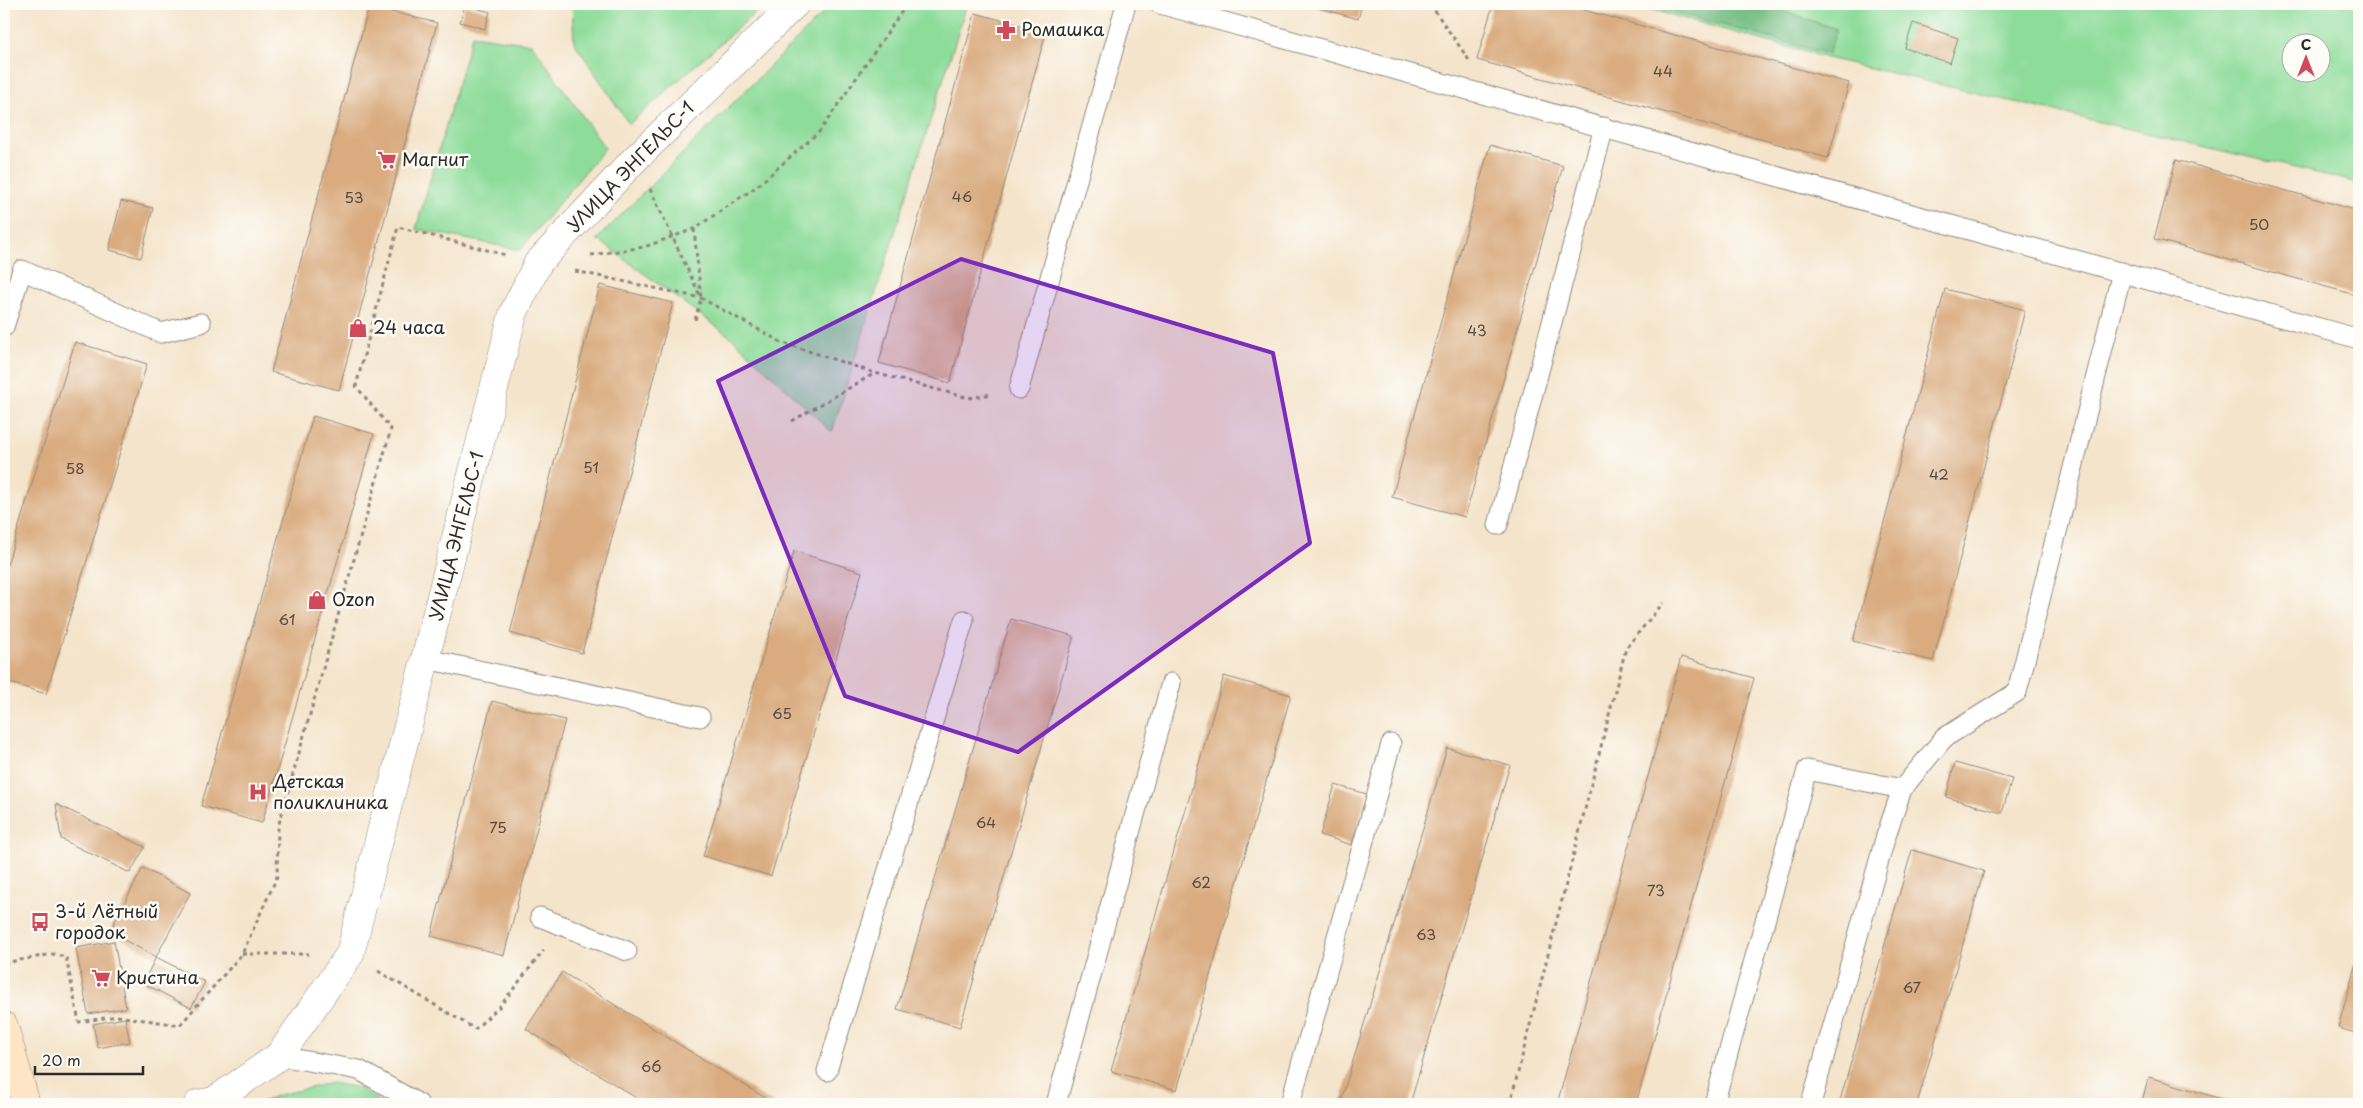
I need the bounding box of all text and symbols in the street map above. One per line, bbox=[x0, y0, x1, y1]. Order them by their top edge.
place label: Ромашка bbox=[1021, 15, 1105, 42]
pharmacy icon: Ромашка bbox=[995, 19, 1017, 41]
north arrow bbox=[2280, 32, 2330, 82]
text: С bbox=[2301, 34, 2311, 55]
house number: 44 bbox=[1653, 59, 1673, 82]
street label: УЛИЦА ЭНГЕЛЬС-1 bbox=[560, 94, 700, 238]
place label: Магнит bbox=[402, 145, 469, 172]
supermarket icon: Магнит bbox=[376, 149, 398, 171]
house number: 46 bbox=[952, 184, 972, 207]
house number: 53 bbox=[344, 185, 364, 208]
house number: 50 bbox=[2249, 212, 2269, 235]
place label: 24 часа bbox=[373, 313, 446, 340]
shop icon: 24 часа bbox=[347, 317, 369, 339]
house number: 43 bbox=[1467, 318, 1487, 341]
street label: УЛИЦА ЭНГЕЛЬС-1 bbox=[421, 448, 490, 623]
house number: 51 bbox=[583, 455, 599, 478]
house number: 58 bbox=[65, 456, 85, 479]
house number: 42 bbox=[1929, 462, 1949, 485]
place label: Ozon bbox=[332, 585, 375, 612]
shop icon: Ozon bbox=[306, 589, 328, 611]
house number: 61 bbox=[279, 607, 295, 630]
house number: 65 bbox=[772, 701, 792, 724]
place label: Детская поликлиника bbox=[272, 767, 389, 815]
hospital icon: Детская поликлиника bbox=[247, 781, 269, 803]
house number: 64 bbox=[976, 810, 996, 833]
house number: 75 bbox=[489, 815, 507, 838]
house number: 62 bbox=[1191, 870, 1211, 893]
house number: 73 bbox=[1647, 878, 1665, 901]
place label: 3-й Лётный городок bbox=[55, 897, 158, 945]
bus stop icon: 3-й Лётный городок bbox=[29, 911, 51, 933]
house number: 63 bbox=[1416, 922, 1436, 945]
place label: Кристина bbox=[116, 963, 199, 990]
supermarket icon: Кристина bbox=[90, 967, 112, 989]
house number: 67 bbox=[1903, 975, 1922, 998]
scale bar bbox=[35, 1043, 142, 1075]
text: 20 m bbox=[42, 1048, 81, 1071]
house number: 66 bbox=[641, 1054, 661, 1077]

